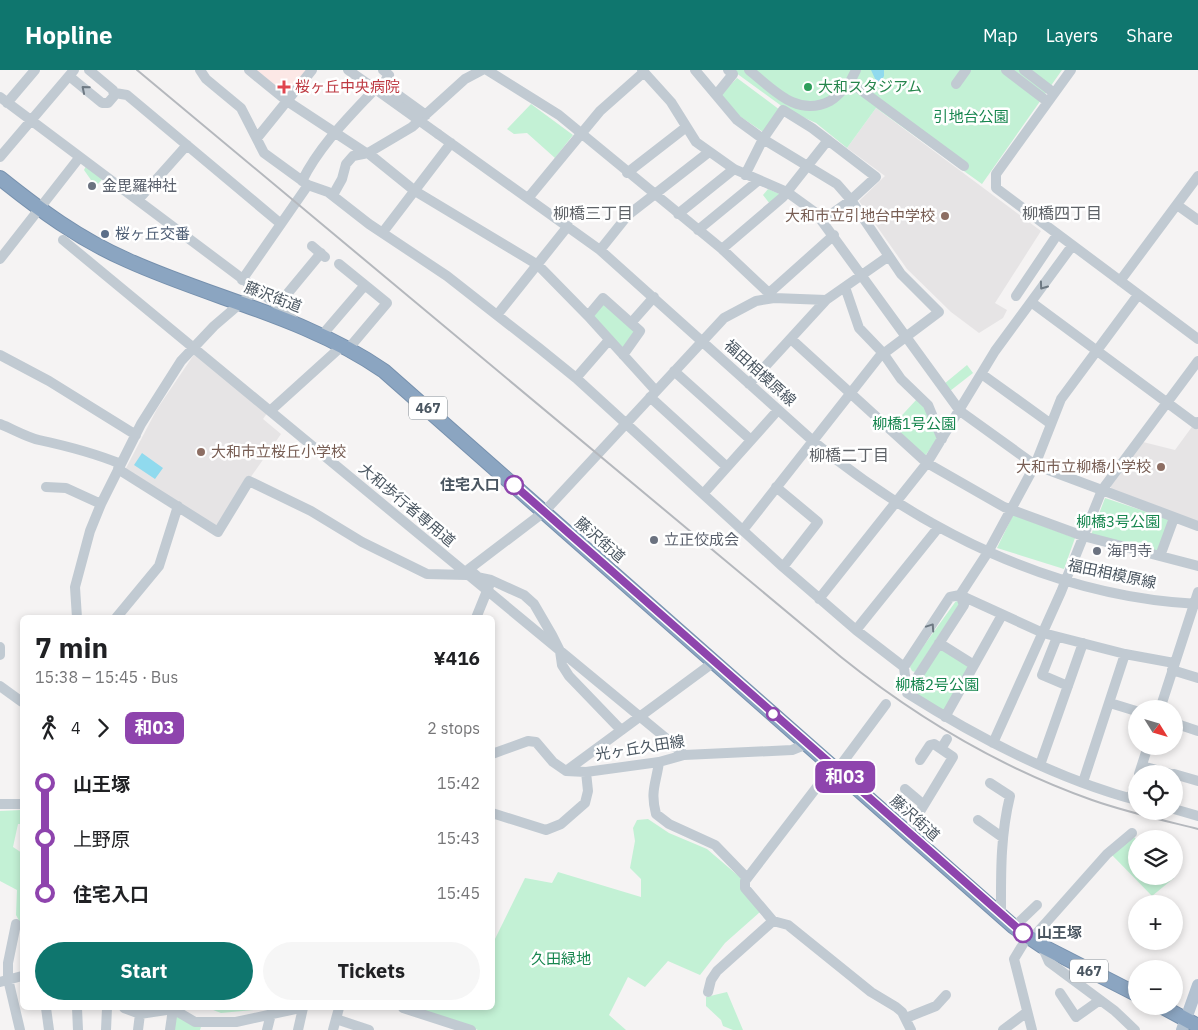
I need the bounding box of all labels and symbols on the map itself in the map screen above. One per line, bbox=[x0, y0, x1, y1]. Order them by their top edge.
place label: 桜ヶ丘中央病院 bbox=[295, 77, 400, 96]
place label: 大和スタジアム bbox=[818, 77, 922, 96]
marker: 桜ヶ丘中央病院 bbox=[277, 80, 291, 94]
marker: 大和スタジアム bbox=[802, 81, 814, 93]
one-way arrow bbox=[82, 87, 91, 95]
park label: 引地台公園 bbox=[933, 107, 1009, 126]
place label: 金毘羅神社 bbox=[102, 176, 177, 195]
marker: 金毘羅神社 bbox=[86, 180, 98, 192]
district label: 柳橋三丁目 bbox=[553, 203, 633, 223]
district label: 柳橋四丁目 bbox=[1022, 203, 1102, 223]
place label: 大和市立引地台中学校 bbox=[785, 206, 935, 225]
marker: 大和市立引地台中学校 bbox=[939, 210, 951, 222]
place label: 桜ヶ丘交番 bbox=[115, 224, 190, 243]
marker: 桜ヶ丘交番 bbox=[99, 228, 111, 240]
street label: 藤沢街道 bbox=[242, 277, 305, 316]
one-way arrow bbox=[1041, 280, 1049, 289]
street label: 福田相模原線 bbox=[721, 335, 800, 410]
road number: 467 bbox=[409, 396, 447, 419]
park label: 柳橋1号公園 bbox=[872, 414, 956, 433]
place label: 大和市立桜丘小学校 bbox=[211, 442, 346, 461]
district label: 柳橋二丁目 bbox=[809, 445, 889, 465]
marker: 大和市立桜丘小学校 bbox=[195, 446, 207, 458]
place label: 大和市立柳橋小学校 bbox=[1016, 457, 1151, 476]
street label: 大和歩行者専用道 bbox=[355, 459, 459, 550]
marker: 大和市立柳橋小学校 bbox=[1155, 461, 1167, 473]
place label: 住宅入口 bbox=[440, 475, 500, 494]
marker: 住宅入口 bbox=[504, 475, 524, 495]
park label: 柳橋3号公園 bbox=[1076, 512, 1160, 531]
street label: 藤沢街道 bbox=[571, 513, 629, 566]
place label: 立正佼成会 bbox=[664, 530, 739, 549]
marker: 立正佼成会 bbox=[648, 534, 660, 546]
place label: 海門寺 bbox=[1107, 541, 1152, 560]
marker: 海門寺 bbox=[1091, 545, 1103, 557]
street label: 福田相模原線 bbox=[1066, 555, 1158, 592]
one-way arrow bbox=[925, 623, 934, 632]
park label: 柳橋2号公園 bbox=[895, 675, 979, 694]
north arrow bbox=[1128, 700, 1182, 755]
unlabelled marker bbox=[766, 707, 780, 721]
street label: 光ヶ丘久田線 bbox=[594, 731, 686, 764]
line badge: 和03 bbox=[816, 761, 874, 793]
street label: 藤沢街道 bbox=[887, 790, 944, 845]
marker: 山王塚 bbox=[1013, 923, 1033, 943]
place label: 山王塚 bbox=[1037, 923, 1082, 942]
park label: 久田緑地 bbox=[531, 949, 591, 968]
road number: 467 bbox=[1070, 959, 1108, 982]

